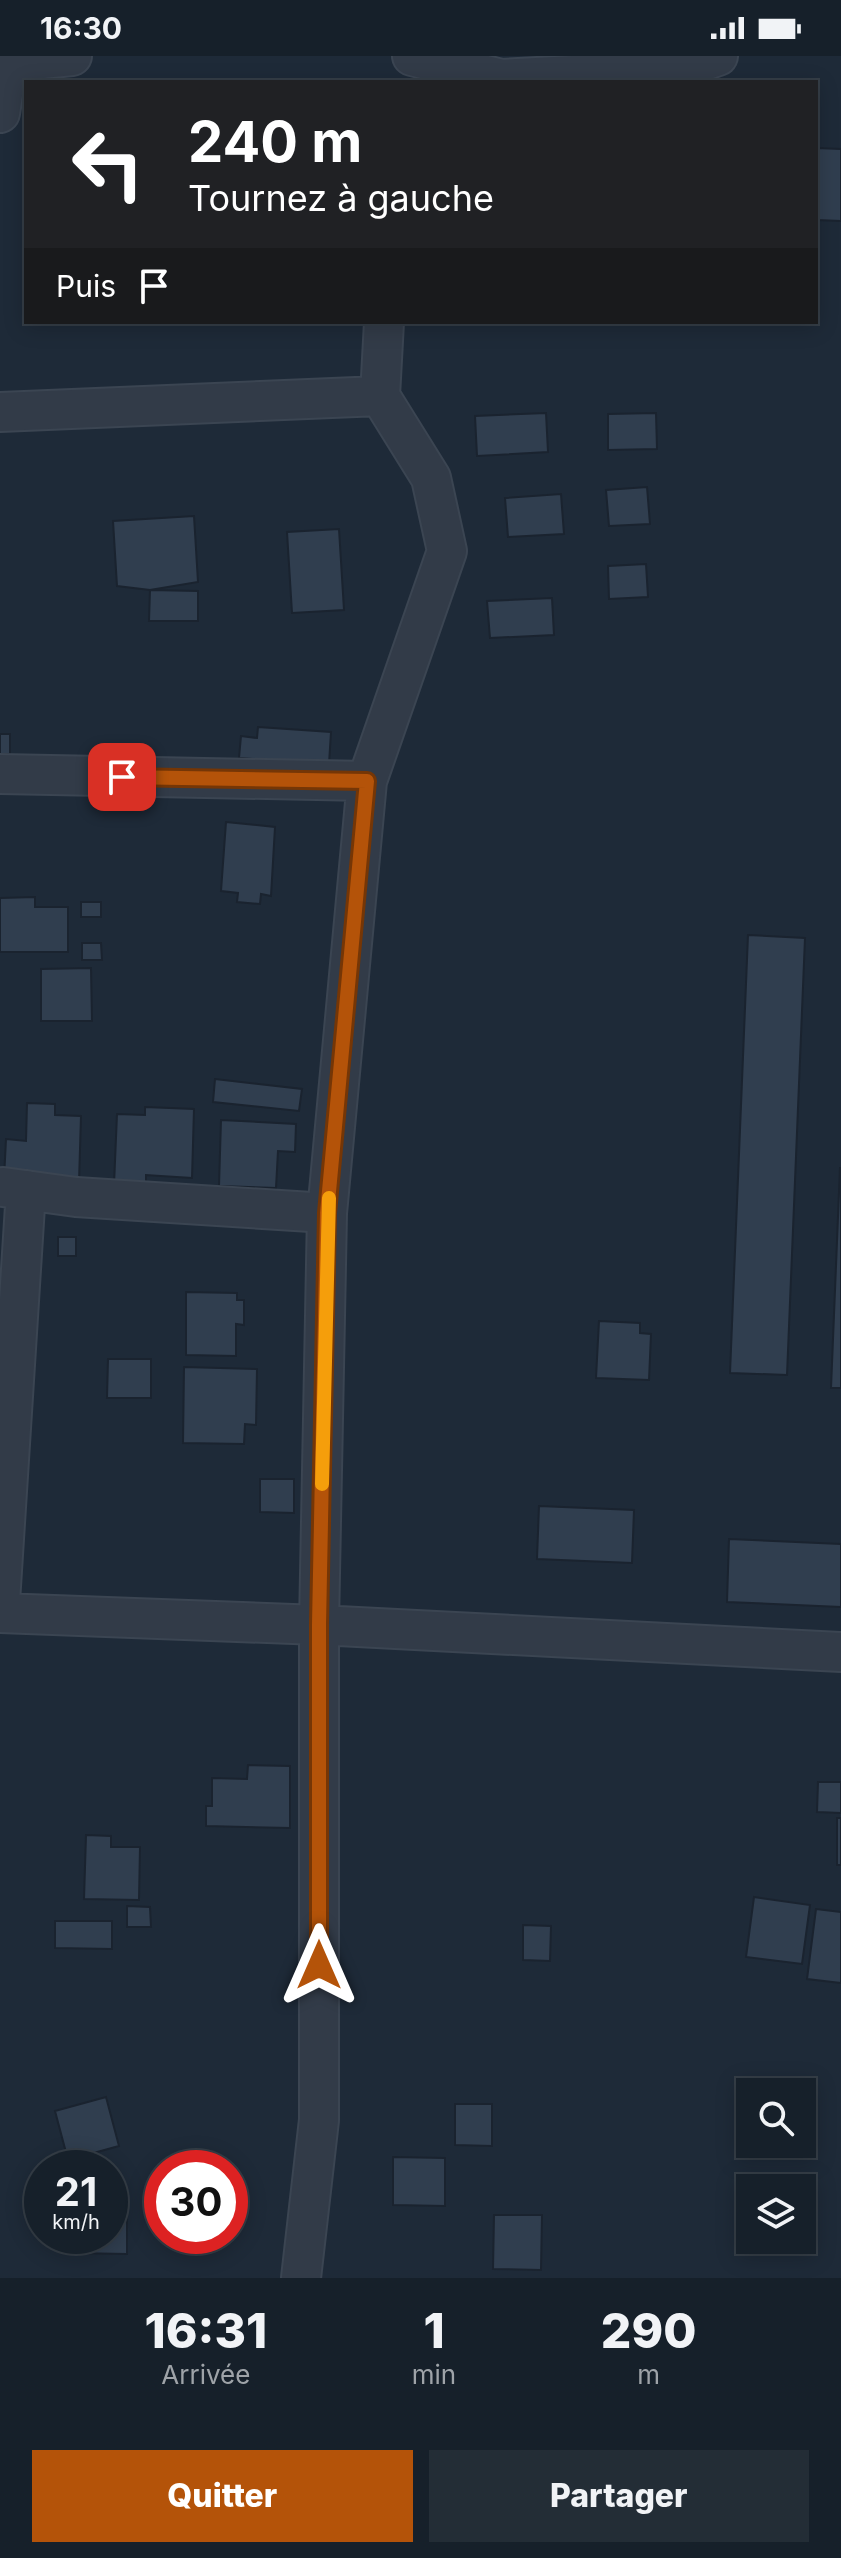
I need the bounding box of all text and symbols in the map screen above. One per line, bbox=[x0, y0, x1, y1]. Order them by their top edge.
text: 16:30 bbox=[40, 10, 122, 46]
text: 240 m bbox=[188, 108, 362, 176]
icon: left bbox=[56, 112, 160, 216]
text: Tournez à gauche bbox=[188, 176, 494, 220]
icon: arrive bbox=[132, 264, 176, 308]
text: Puis bbox=[56, 268, 116, 304]
pin bbox=[88, 743, 156, 811]
icon: arrive bbox=[100, 755, 144, 799]
position arrow bbox=[277, 1923, 361, 2007]
map controls bbox=[736, 2078, 816, 2254]
button: search bbox=[736, 2078, 816, 2158]
speed limit sign: 30 bbox=[144, 2150, 248, 2254]
text: 21 bbox=[55, 2167, 97, 2216]
button: layers bbox=[736, 2174, 816, 2254]
text: km/h bbox=[52, 2210, 100, 2234]
text: 16:31 bbox=[145, 2301, 267, 2360]
text: 1 bbox=[423, 2301, 445, 2360]
text: 290 bbox=[601, 2301, 696, 2360]
text: Arrivée bbox=[161, 2359, 250, 2390]
text: min bbox=[412, 2359, 456, 2390]
text: m bbox=[637, 2359, 660, 2390]
button: Quitter bbox=[32, 2450, 413, 2542]
button: Partager bbox=[429, 2450, 809, 2542]

